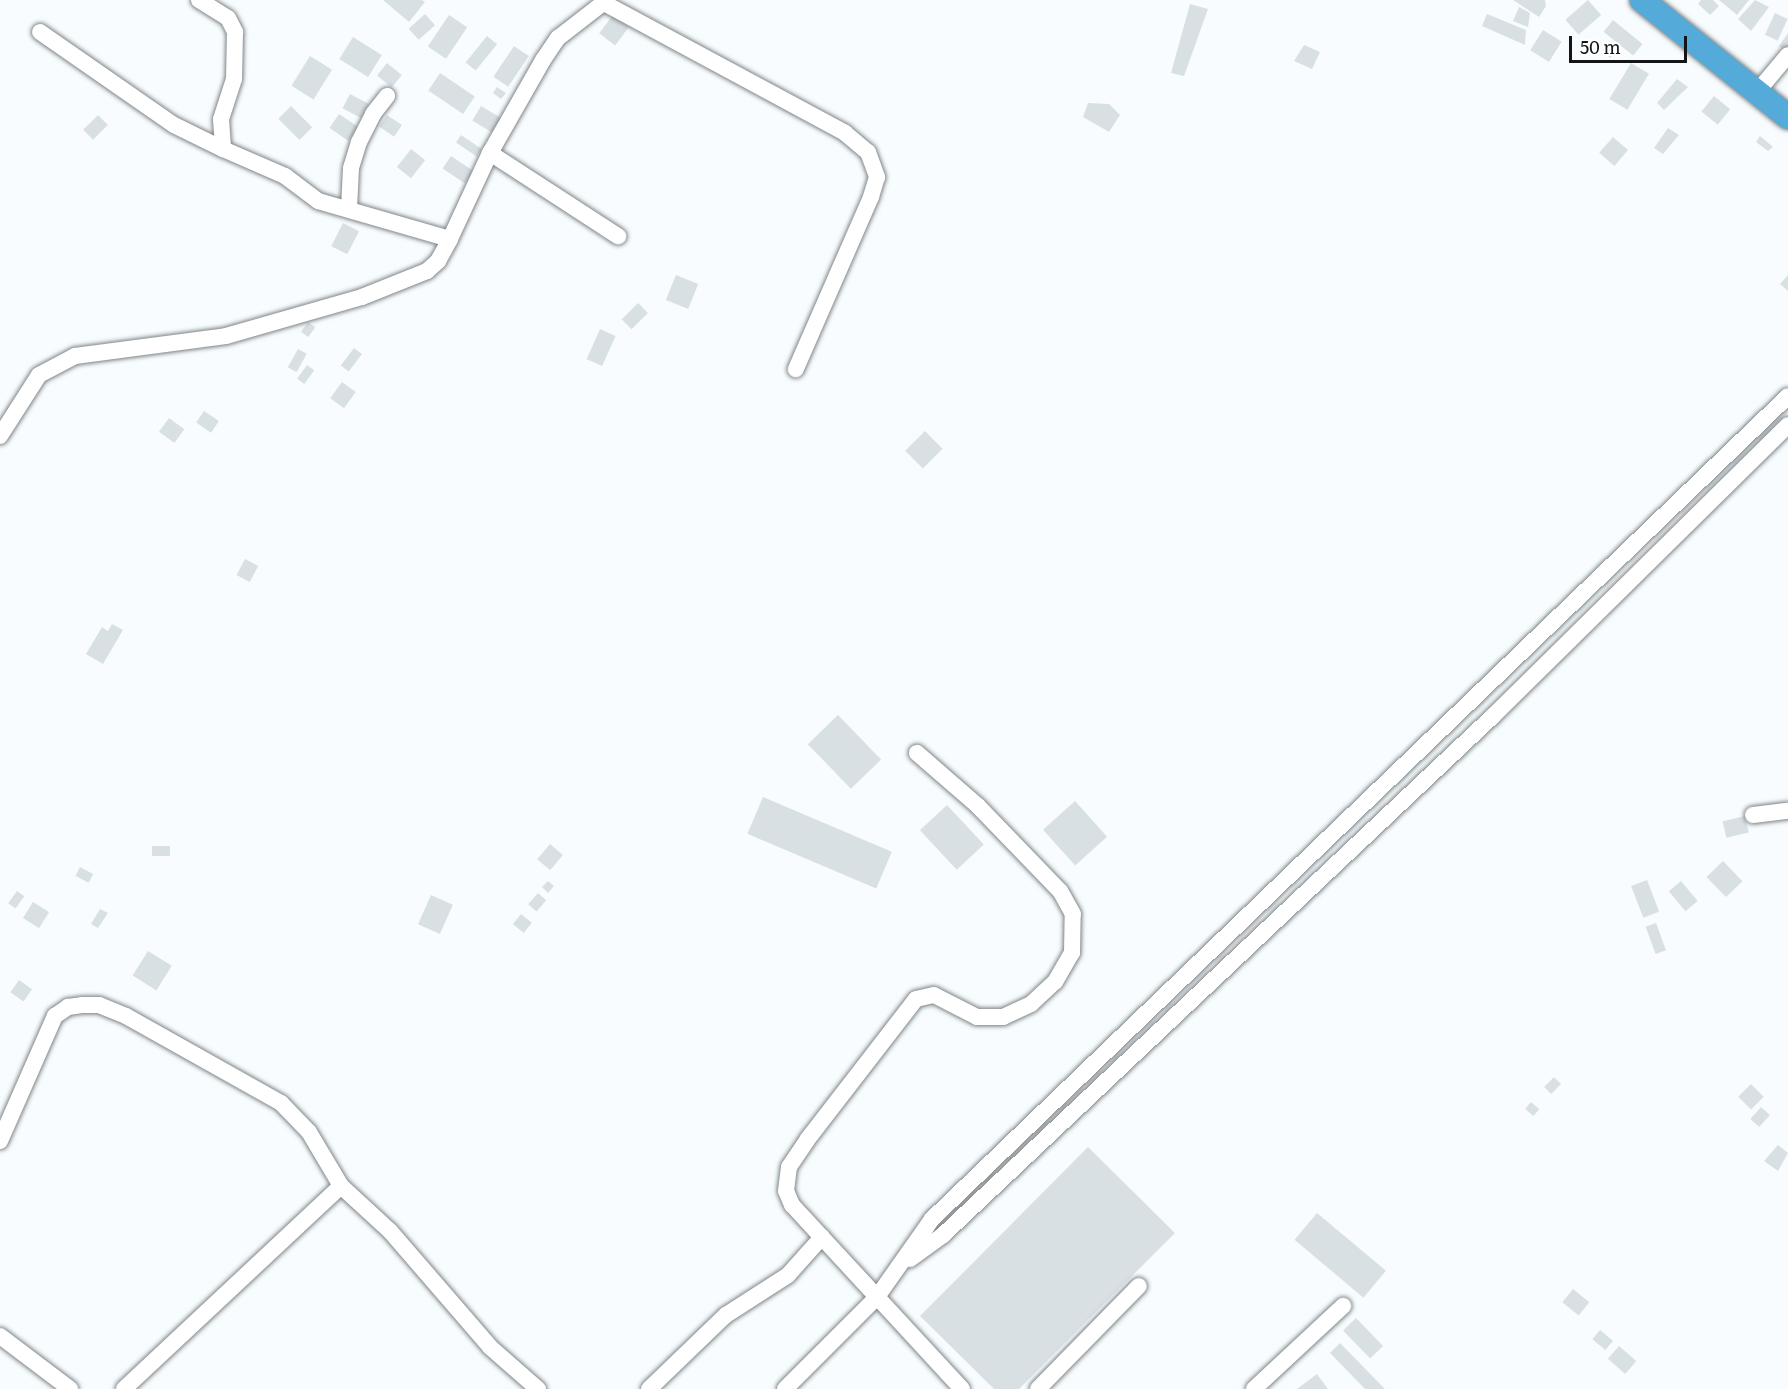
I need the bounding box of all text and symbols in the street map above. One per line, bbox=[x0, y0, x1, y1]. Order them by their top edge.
scale bar bbox=[1572, 24, 1690, 62]
text: 50 m bbox=[1580, 33, 1621, 60]

